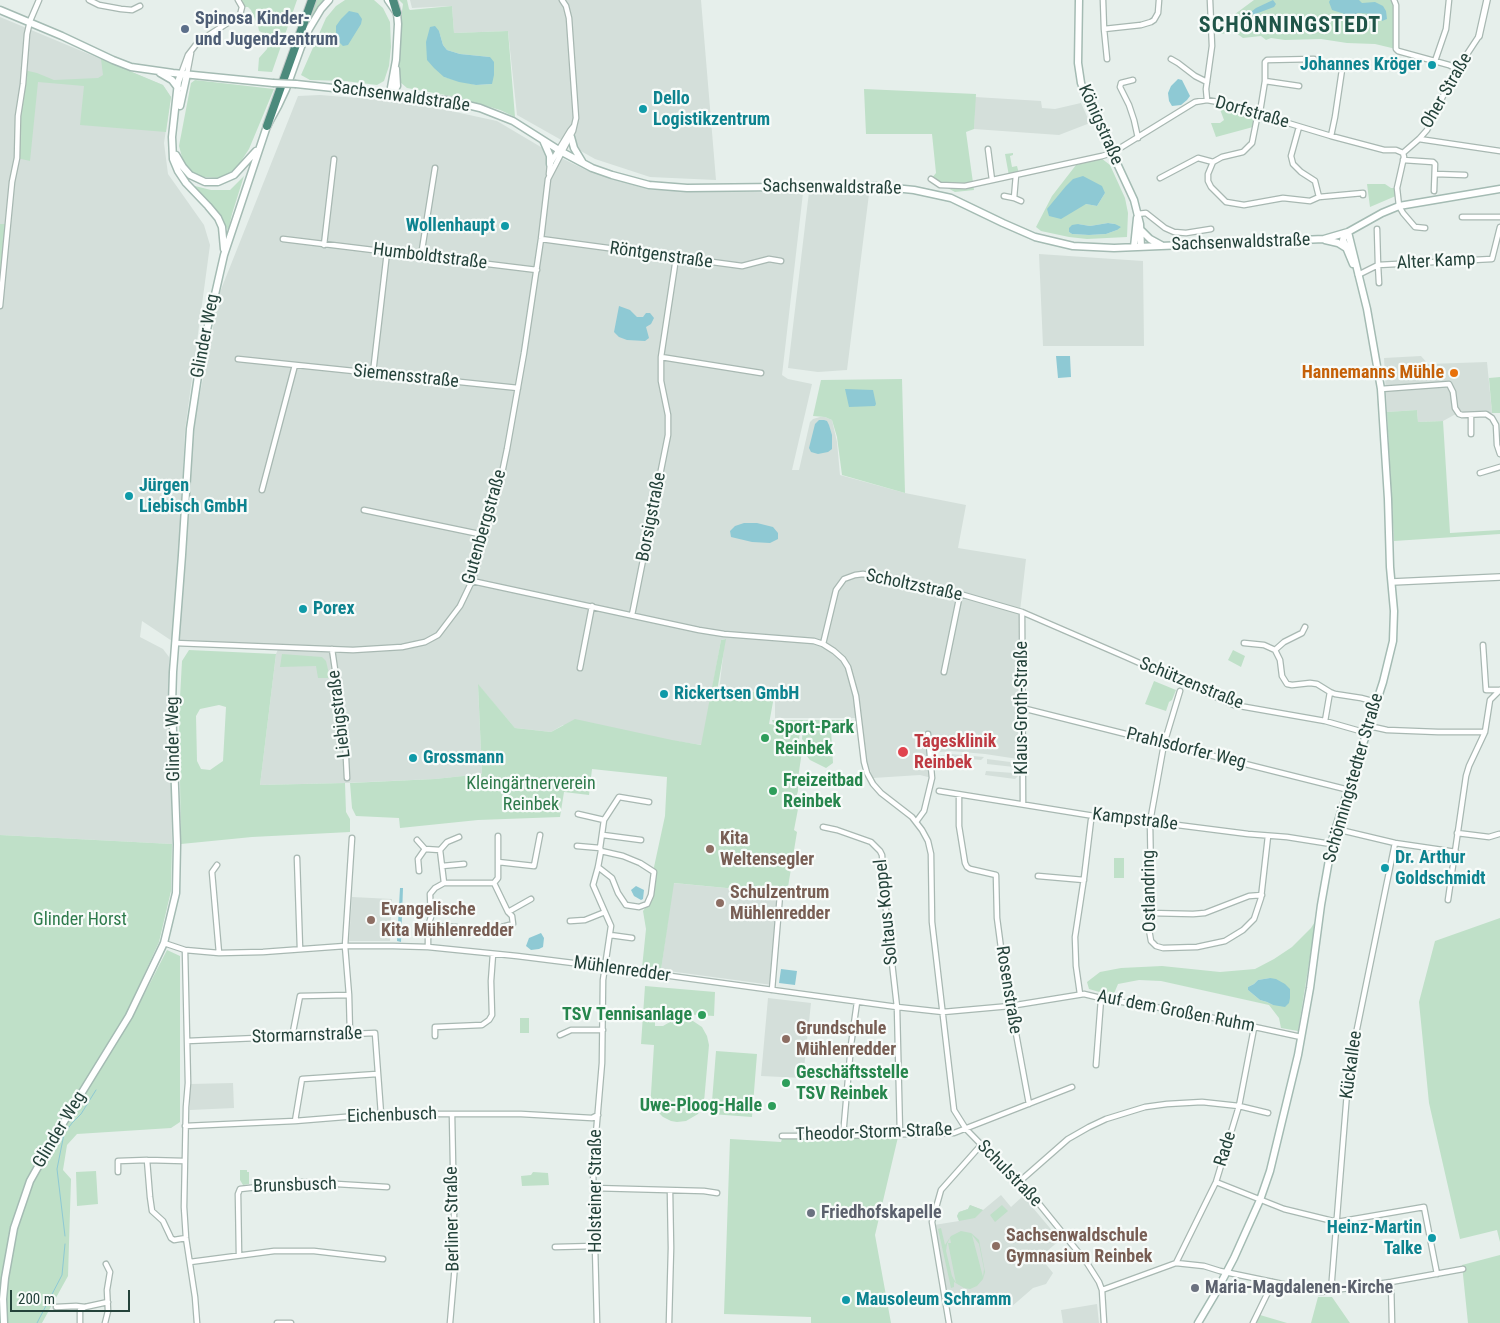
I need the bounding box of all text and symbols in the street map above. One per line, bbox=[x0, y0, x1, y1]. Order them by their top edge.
place label: Spinosa Kinder- und Jugendzentrum bbox=[195, 8, 338, 50]
district label: SCHÖNNINGSTEDT bbox=[1197, 13, 1383, 39]
marker: Spinosa Kinder- und Jugendzentrum bbox=[179, 23, 191, 35]
street label: Oher Straße bbox=[1417, 49, 1477, 133]
place label: Johannes Kröger bbox=[1300, 54, 1422, 76]
marker: Johannes Kröger bbox=[1426, 59, 1438, 71]
street label: Sachsenwaldstraße bbox=[331, 77, 471, 117]
street label: Königstraße bbox=[1073, 82, 1127, 168]
place label: Dello Logistikzentrum bbox=[653, 88, 770, 130]
street label: Dorfstraße bbox=[1213, 92, 1291, 134]
marker: Dello Logistikzentrum bbox=[637, 103, 649, 115]
street label: Sachsenwaldstraße bbox=[762, 176, 902, 200]
place label: Wollenhaupt bbox=[406, 215, 495, 237]
marker: Wollenhaupt bbox=[499, 220, 511, 232]
street label: Sachsenwaldstraße bbox=[1171, 230, 1311, 256]
street label: Röntgenstraße bbox=[608, 238, 714, 274]
street label: Humboldtstraße bbox=[372, 239, 488, 275]
street label: Alter Kamp bbox=[1396, 249, 1476, 275]
street label: Glinder Weg bbox=[187, 292, 225, 380]
street label: Siemensstraße bbox=[352, 361, 460, 393]
place label: Hannemanns Mühle bbox=[1302, 362, 1444, 384]
marker: Hannemanns Mühle bbox=[1448, 367, 1460, 379]
street label: Gutenbergstraße bbox=[458, 467, 512, 587]
street label: Borsigstraße bbox=[633, 470, 671, 564]
place label: Jürgen Liebisch GmbH bbox=[139, 475, 248, 518]
marker: Jürgen Liebisch GmbH bbox=[123, 490, 135, 502]
street label: Scholtzstraße bbox=[864, 565, 964, 607]
place label: Porex bbox=[313, 598, 355, 620]
marker: Porex bbox=[297, 603, 309, 615]
street label: Klaus-Groth-Straße bbox=[1011, 641, 1033, 775]
street label: Schützenstraße bbox=[1136, 653, 1246, 715]
street label: Liebigstraße bbox=[324, 669, 356, 759]
place label: Rickertsen GmbH bbox=[674, 683, 799, 705]
marker: Rickertsen GmbH bbox=[658, 688, 670, 700]
street label: Schönningstedter Straße bbox=[1319, 691, 1389, 865]
street label: Glinder Weg bbox=[162, 696, 186, 782]
place label: Sport-Park Reinbek bbox=[775, 717, 854, 760]
street label: Prahlsdorfer Weg bbox=[1124, 724, 1248, 774]
place label: Tagesklinik Reinbek bbox=[914, 731, 996, 774]
marker: Sport-Park Reinbek bbox=[759, 732, 771, 744]
marker: Tagesklinik Reinbek bbox=[896, 745, 910, 759]
place label: Grossmann bbox=[423, 747, 504, 769]
marker: Grossmann bbox=[407, 752, 419, 764]
place label: Freizeitbad Reinbek bbox=[783, 770, 863, 812]
park label: Kleingärtnerverein Reinbek bbox=[466, 773, 596, 816]
marker: Freizeitbad Reinbek bbox=[767, 785, 779, 797]
street label: Kampstraße bbox=[1091, 804, 1179, 836]
place label: Kita Weltensegler bbox=[720, 828, 814, 871]
marker: Kita Weltensegler bbox=[704, 843, 716, 855]
place label: Dr. Arthur Goldschmidt bbox=[1395, 847, 1486, 890]
street label: Ostlandring bbox=[1138, 850, 1162, 932]
street label: Soltaus Koppel bbox=[871, 858, 903, 966]
marker: Dr. Arthur Goldschmidt bbox=[1379, 862, 1391, 874]
place label: Schulzentrum Mühlenredder bbox=[730, 882, 830, 924]
marker: Schulzentrum Mühlenredder bbox=[714, 897, 726, 909]
place label: Evangelische Kita Mühlenredder bbox=[381, 899, 514, 942]
park label: Glinder Horst bbox=[33, 909, 127, 931]
marker: Evangelische Kita Mühlenredder bbox=[365, 914, 377, 926]
street label: Rosenstraße bbox=[990, 944, 1026, 1036]
street label: Mühlenredder bbox=[572, 952, 672, 988]
street label: Auf dem Großen Ruhm bbox=[1095, 986, 1257, 1038]
place label: TSV Tennisanlage bbox=[562, 1004, 692, 1026]
marker: TSV Tennisanlage bbox=[696, 1009, 708, 1021]
place label: Grundschule Mühlenredder bbox=[796, 1018, 896, 1060]
street label: Stormarnstraße bbox=[251, 1023, 363, 1049]
street label: Kückallee bbox=[1337, 1030, 1367, 1100]
marker: Grundschule Mühlenredder bbox=[780, 1033, 792, 1045]
place label: Geschäftsstelle TSV Reinbek bbox=[796, 1062, 909, 1104]
marker: Geschäftsstelle TSV Reinbek bbox=[780, 1077, 792, 1089]
street label: Glinder Weg bbox=[29, 1088, 91, 1172]
place label: Uwe-Ploog-Halle bbox=[640, 1095, 762, 1117]
marker: Uwe-Ploog-Halle bbox=[766, 1100, 778, 1112]
street label: Eichenbusch bbox=[347, 1104, 437, 1128]
street label: Theodor-Storm-Straße bbox=[795, 1119, 953, 1147]
street label: Holsteiner Straße bbox=[585, 1129, 607, 1253]
street label: Rade bbox=[1210, 1129, 1242, 1169]
street label: Schulstraße bbox=[972, 1136, 1046, 1212]
street label: Berliner Straße bbox=[441, 1166, 465, 1272]
street label: Brunsbusch bbox=[253, 1174, 337, 1198]
place label: Friedhofskapelle bbox=[821, 1202, 942, 1224]
marker: Friedhofskapelle bbox=[805, 1207, 817, 1219]
place label: Heinz-Martin Talke bbox=[1327, 1217, 1422, 1260]
place label: Sachsenwaldschule Gymnasium Reinbek bbox=[1006, 1225, 1152, 1268]
marker: Heinz-Martin Talke bbox=[1426, 1232, 1438, 1244]
marker: Sachsenwaldschule Gymnasium Reinbek bbox=[990, 1240, 1002, 1252]
place label: Maria-Magdalenen-Kirche bbox=[1205, 1277, 1393, 1299]
scale bar bbox=[12, 1280, 132, 1312]
marker: Maria-Magdalenen-Kirche bbox=[1189, 1282, 1201, 1294]
place label: Mausoleum Schramm bbox=[856, 1289, 1011, 1311]
text: 200 m bbox=[18, 1290, 55, 1308]
marker: Mausoleum Schramm bbox=[840, 1294, 852, 1306]

